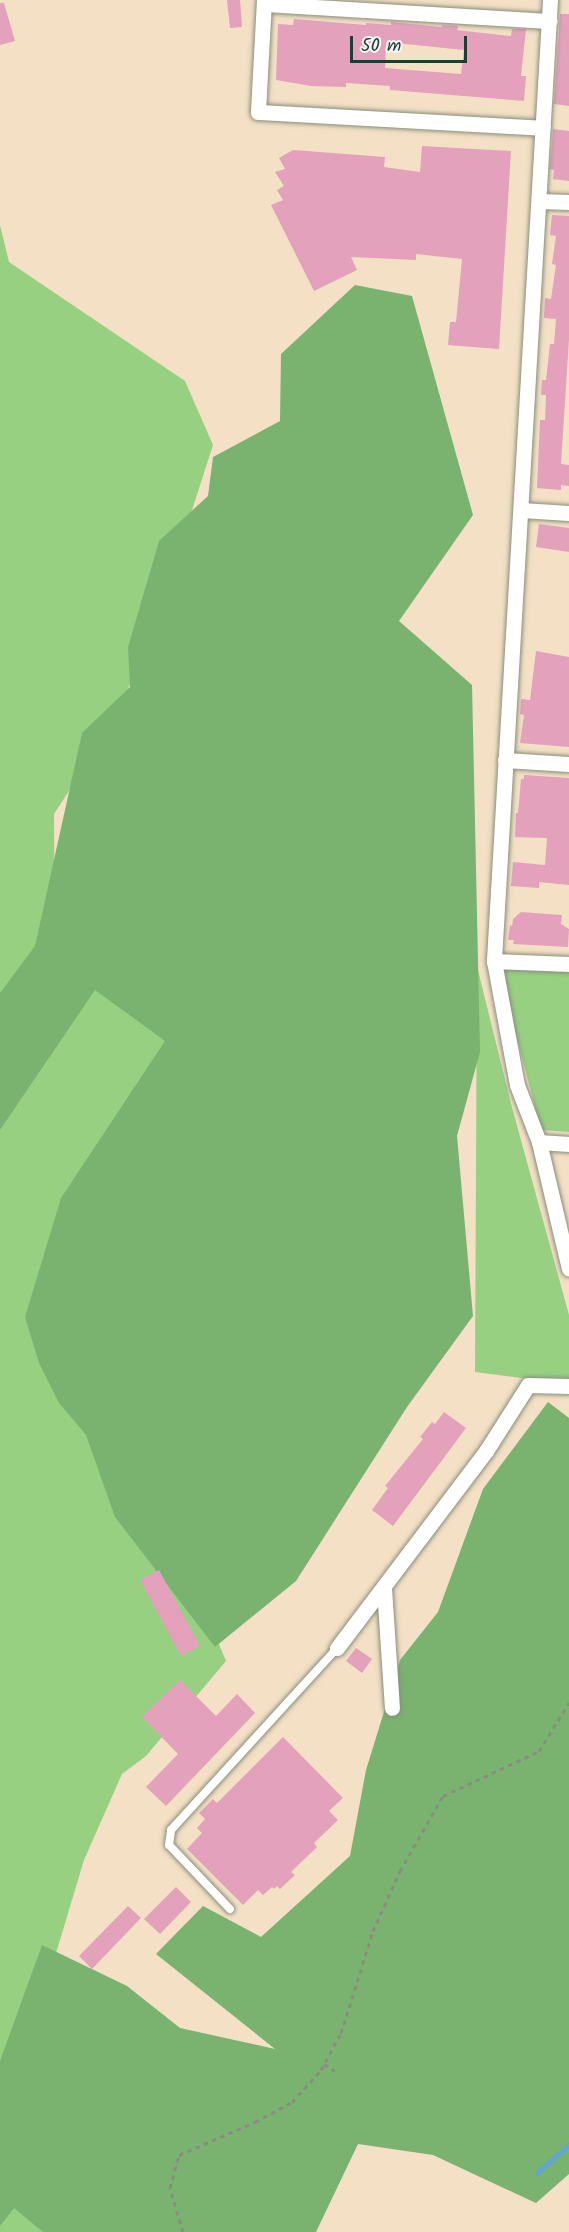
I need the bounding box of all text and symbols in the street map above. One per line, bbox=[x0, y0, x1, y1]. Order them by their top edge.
scale bar bbox=[353, 24, 470, 62]
text: 50 m bbox=[361, 32, 401, 61]

